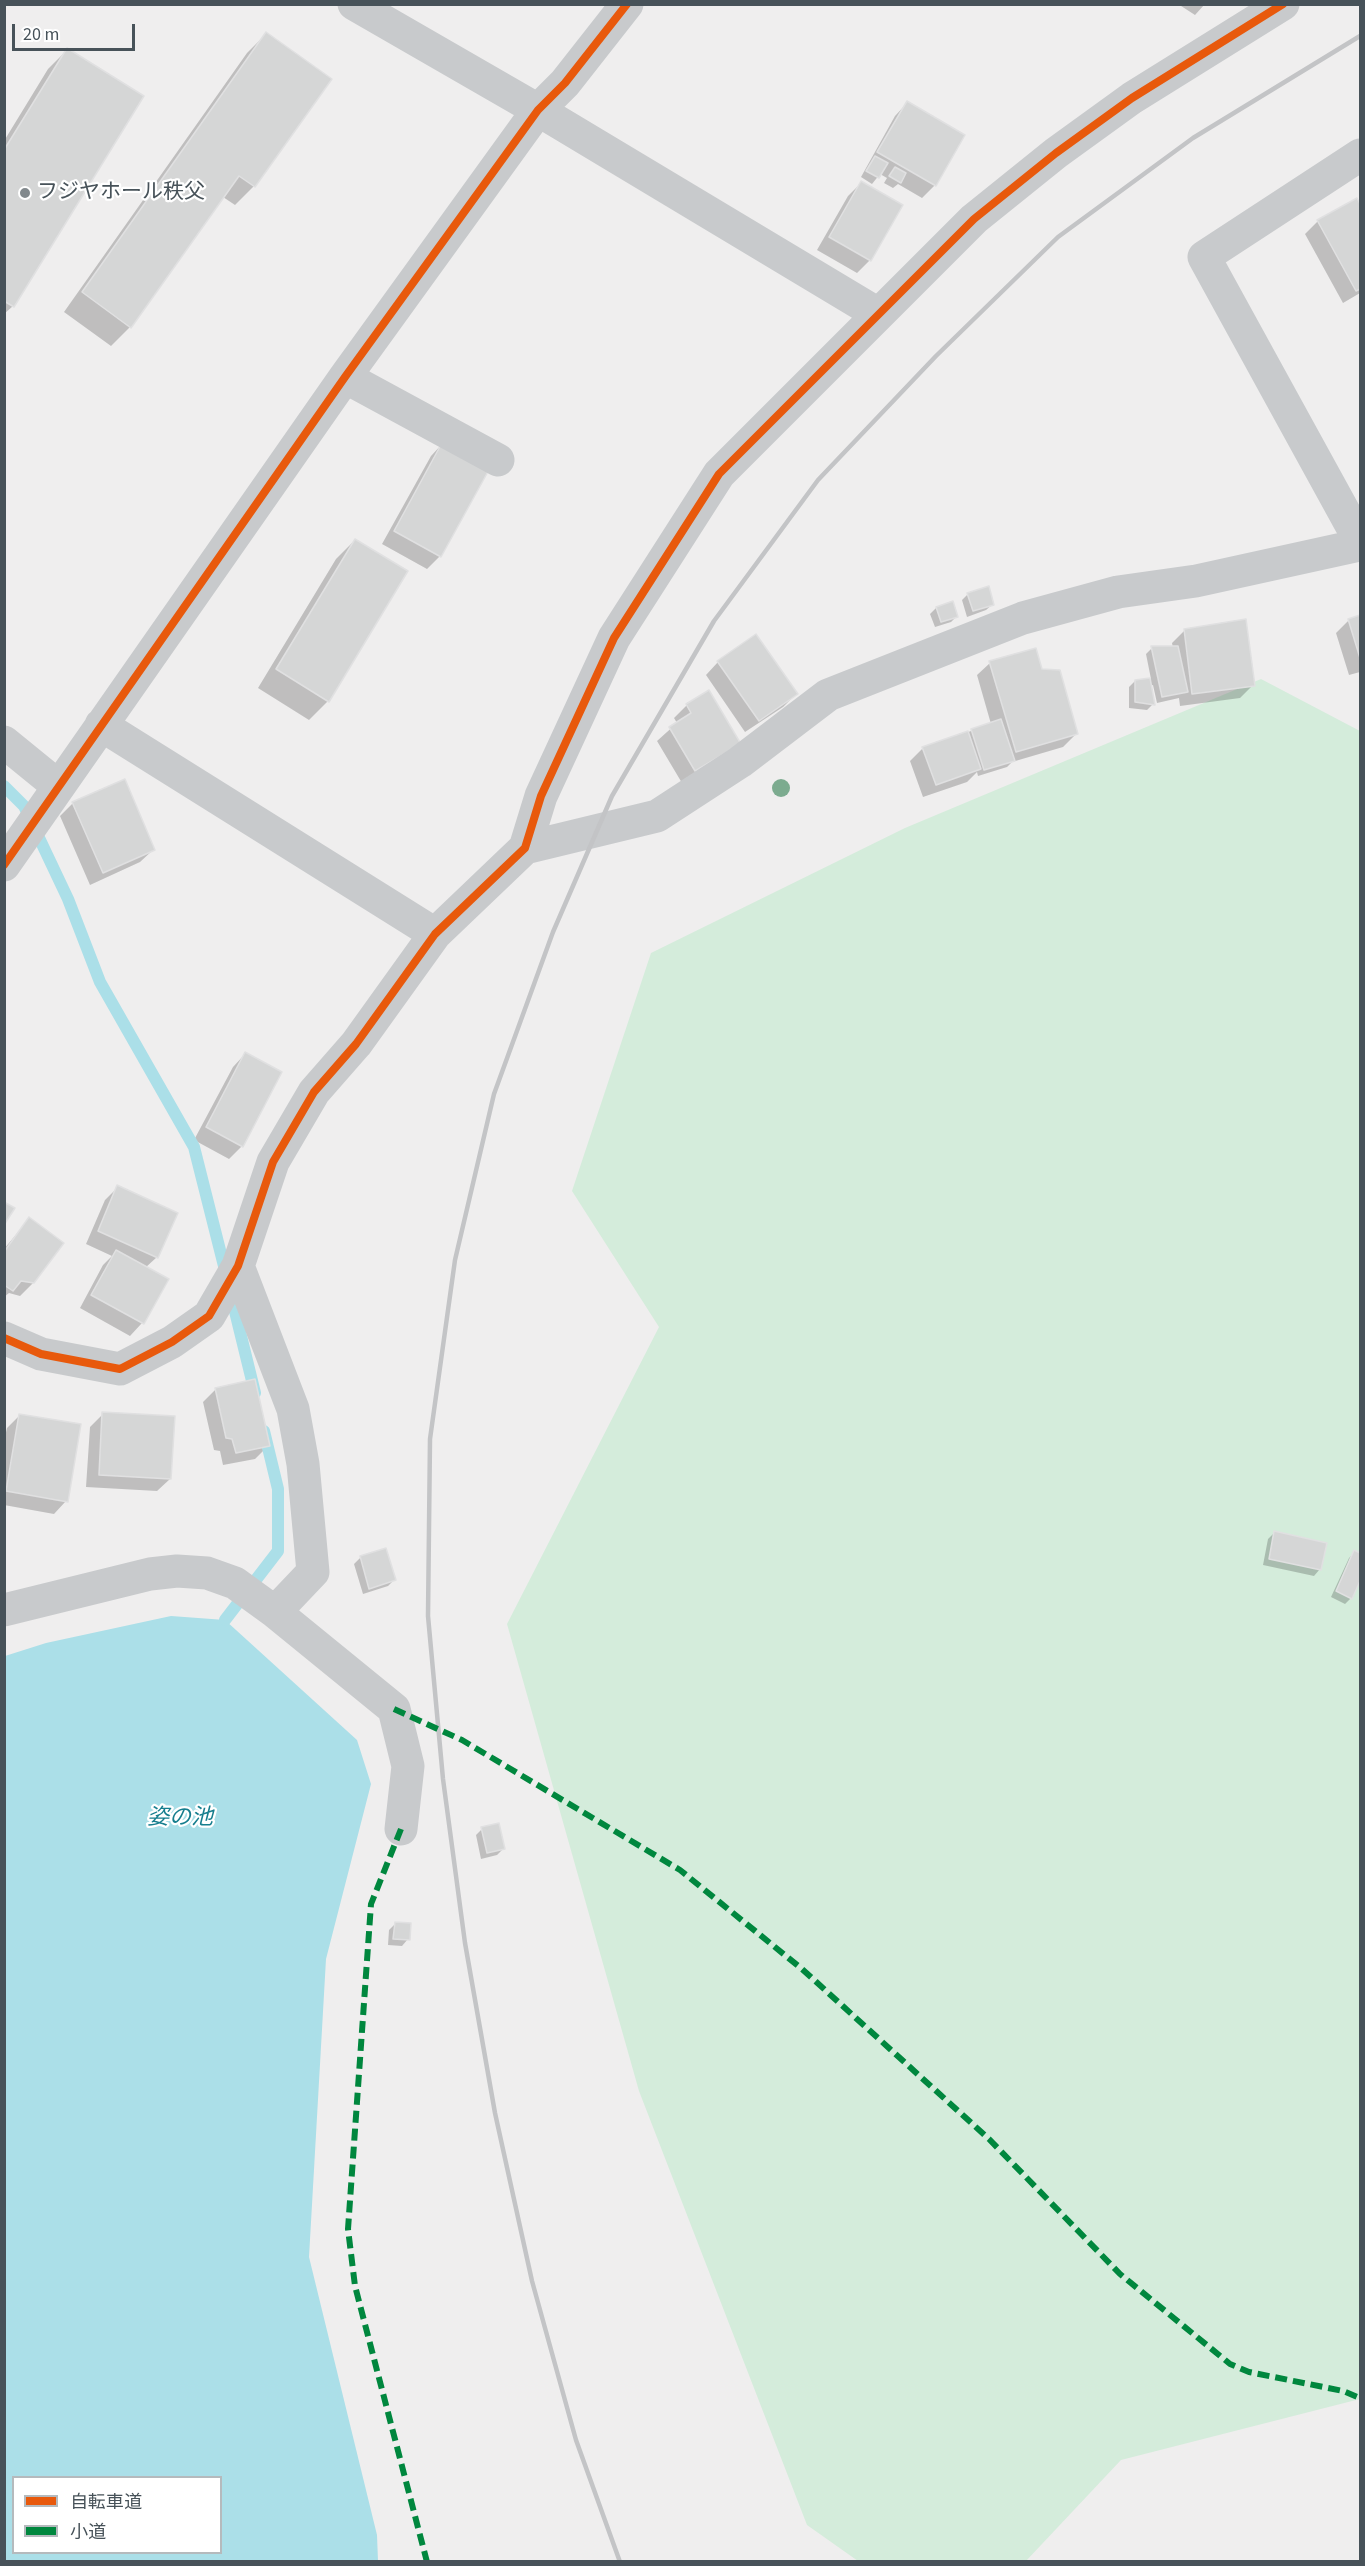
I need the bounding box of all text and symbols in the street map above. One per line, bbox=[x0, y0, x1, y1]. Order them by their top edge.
scale bar bbox=[15, 12, 138, 50]
text: 20 m bbox=[23, 22, 59, 47]
place label: フジヤホール秩父 bbox=[37, 180, 205, 206]
marker: フジヤホール秩父 bbox=[18, 186, 32, 200]
water label: 姿の池 bbox=[147, 1806, 213, 1832]
legend bbox=[12, 2476, 222, 2554]
text: 自転車道 bbox=[70, 2490, 142, 2515]
text: 小道 bbox=[70, 2520, 106, 2545]

